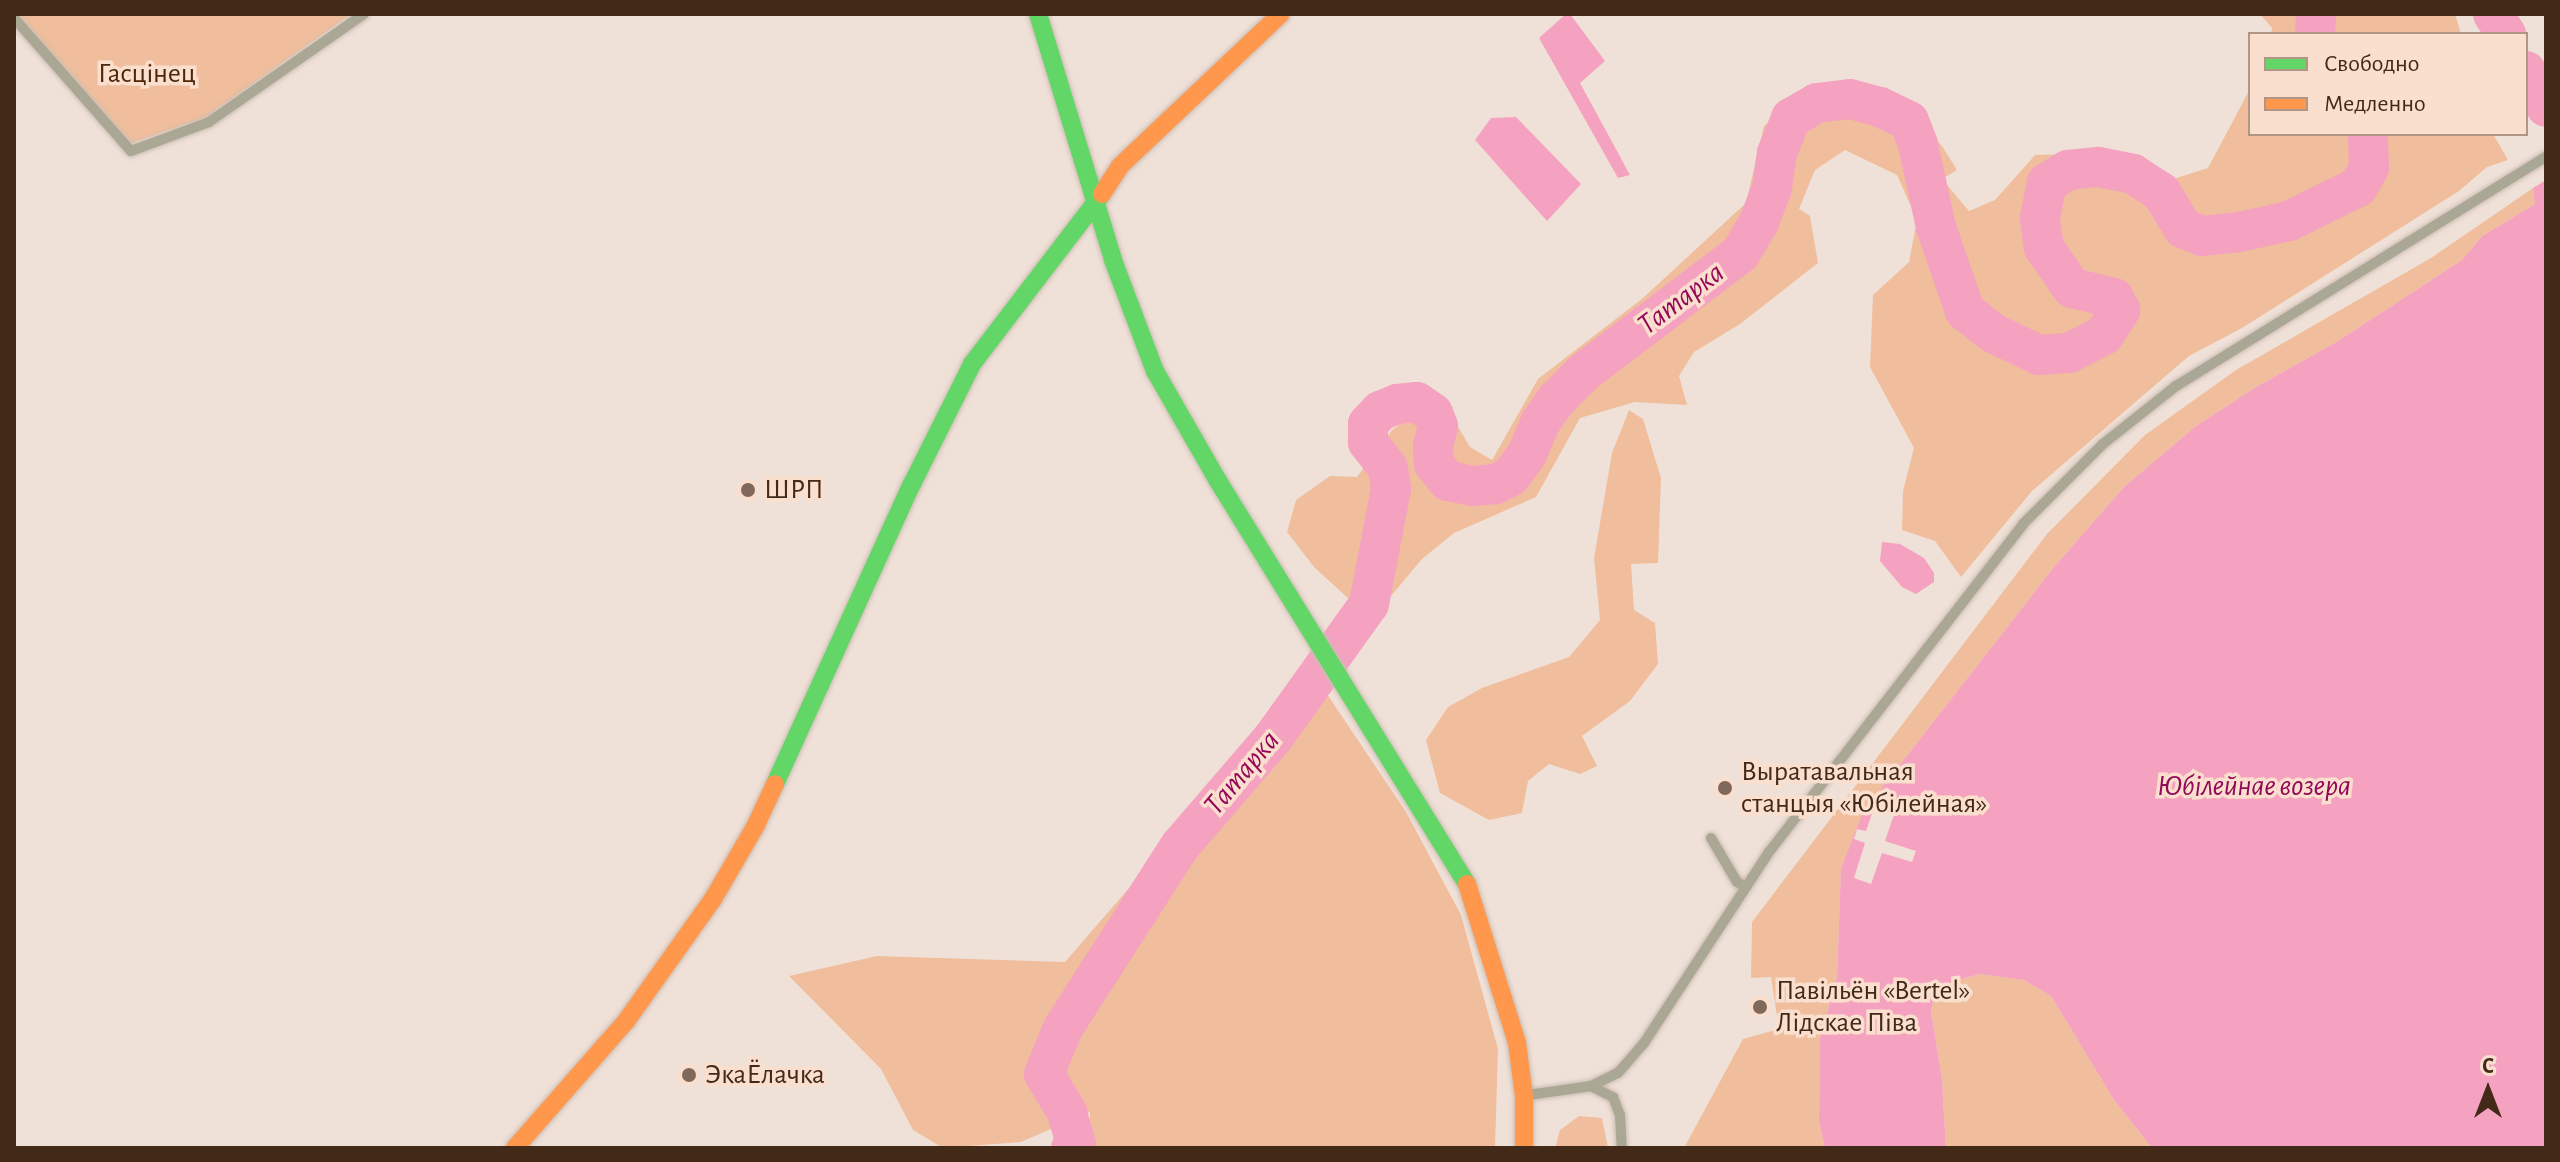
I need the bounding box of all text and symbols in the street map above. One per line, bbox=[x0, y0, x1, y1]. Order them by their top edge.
legend bbox=[2248, 32, 2528, 136]
text: Свободно bbox=[2324, 52, 2419, 76]
park label: Гасцінец bbox=[98, 57, 196, 91]
text: Медленно bbox=[2324, 92, 2426, 116]
water label: Татарка bbox=[1631, 255, 1731, 343]
place label: ШРП bbox=[764, 473, 824, 507]
marker: ШРП bbox=[739, 481, 757, 499]
water label: Татарка bbox=[1196, 723, 1288, 823]
place label: Выратавальная станцыя «Юбілейная» bbox=[1741, 755, 1987, 821]
water label: Юбілейнае возера bbox=[2157, 768, 2351, 804]
marker: Выратавальная станцыя «Юбілейная» bbox=[1716, 779, 1734, 797]
place label: Павільён «Bertel» Лідскае Піва bbox=[1776, 974, 1970, 1040]
marker: Павільён «Bertel» Лідскае Піва bbox=[1751, 998, 1769, 1016]
north arrow bbox=[2448, 1050, 2528, 1130]
text: С bbox=[2482, 1055, 2494, 1077]
place label: ЭкаЁлачка bbox=[705, 1058, 825, 1092]
marker: ЭкаЁлачка bbox=[680, 1066, 698, 1084]

